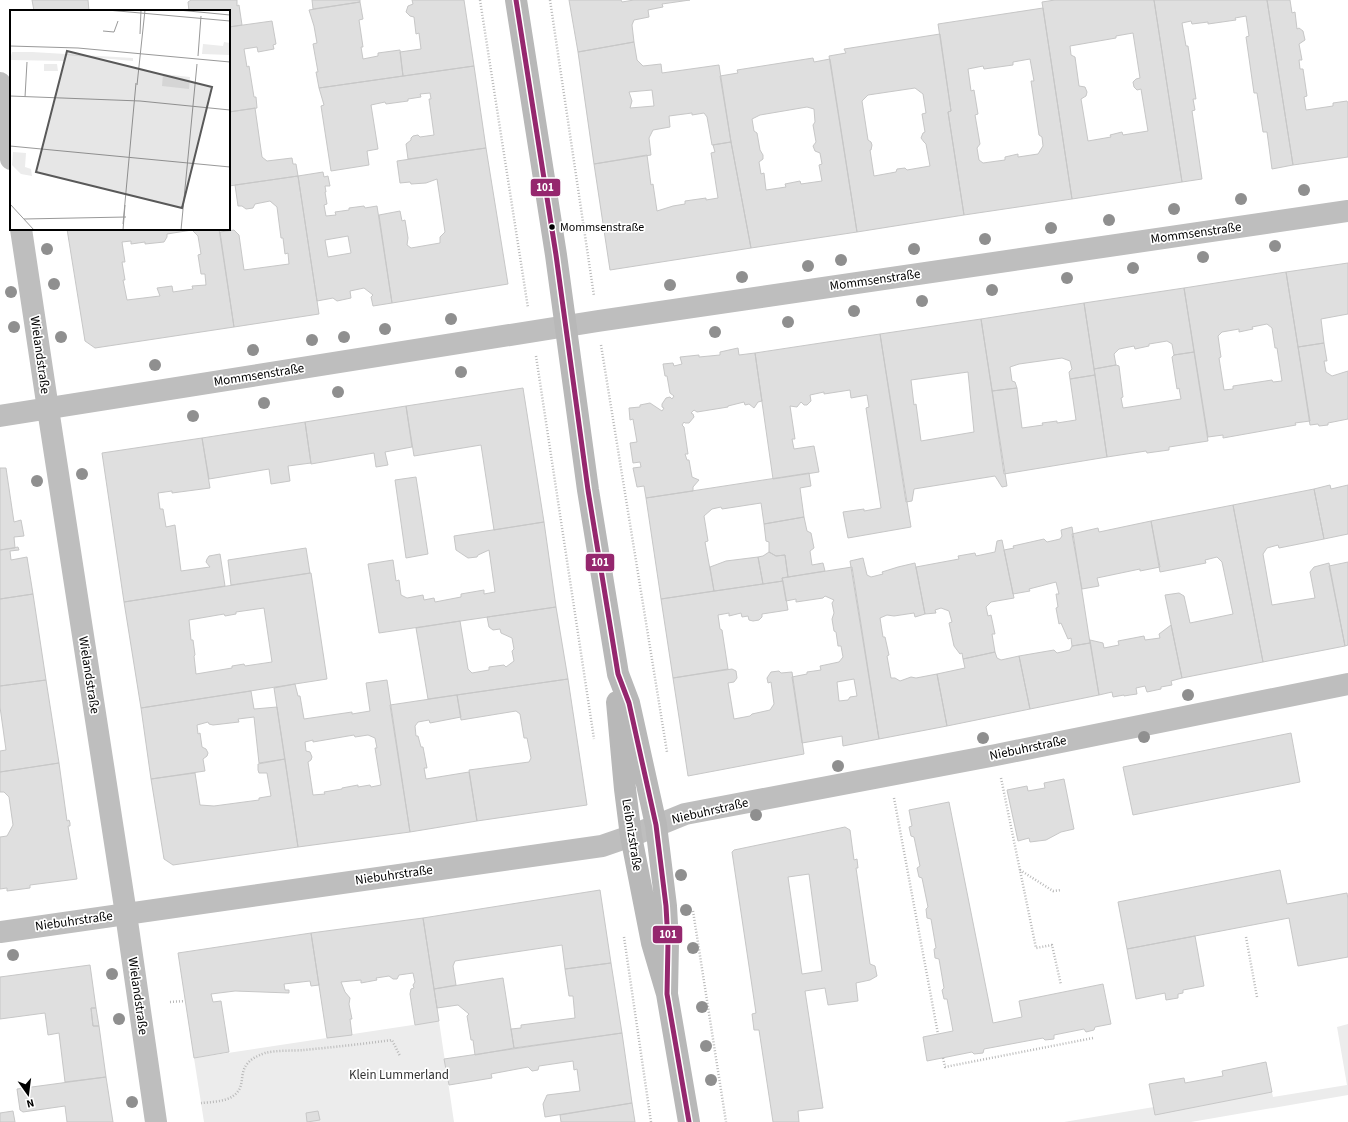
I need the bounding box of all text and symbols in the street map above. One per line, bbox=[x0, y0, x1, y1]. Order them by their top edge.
inset map bbox=[10, 10, 230, 230]
line badge: 101 bbox=[530, 178, 561, 197]
text: 101 bbox=[536, 180, 554, 195]
street label: Mommsenstraße bbox=[1150, 218, 1242, 248]
place label: Mommsenstraße bbox=[560, 219, 644, 236]
marker: Mommsenstraße bbox=[547, 222, 557, 232]
street label: Mommsenstraße bbox=[829, 265, 921, 295]
street label: Wielandstraße bbox=[26, 315, 54, 395]
street label: Mommsenstraße bbox=[212, 359, 306, 391]
line badge: 101 bbox=[585, 553, 615, 572]
text: 101 bbox=[591, 555, 609, 570]
street label: Wielandstraße bbox=[74, 635, 104, 715]
street label: Niebuhrstraße bbox=[988, 731, 1068, 765]
street label: Niebuhrstraße bbox=[670, 793, 750, 829]
street label: Leibnizstraße bbox=[617, 797, 647, 873]
street label: Niebuhrstraße bbox=[354, 861, 434, 889]
street label: Niebuhrstraße bbox=[34, 907, 114, 935]
line badge: 101 bbox=[652, 925, 683, 944]
text: 101 bbox=[659, 927, 677, 942]
street label: Wielandstraße bbox=[124, 956, 152, 1036]
park label: Klein Lummerland bbox=[349, 1066, 449, 1084]
north arrow bbox=[8, 1074, 48, 1114]
text: N bbox=[25, 1095, 36, 1111]

